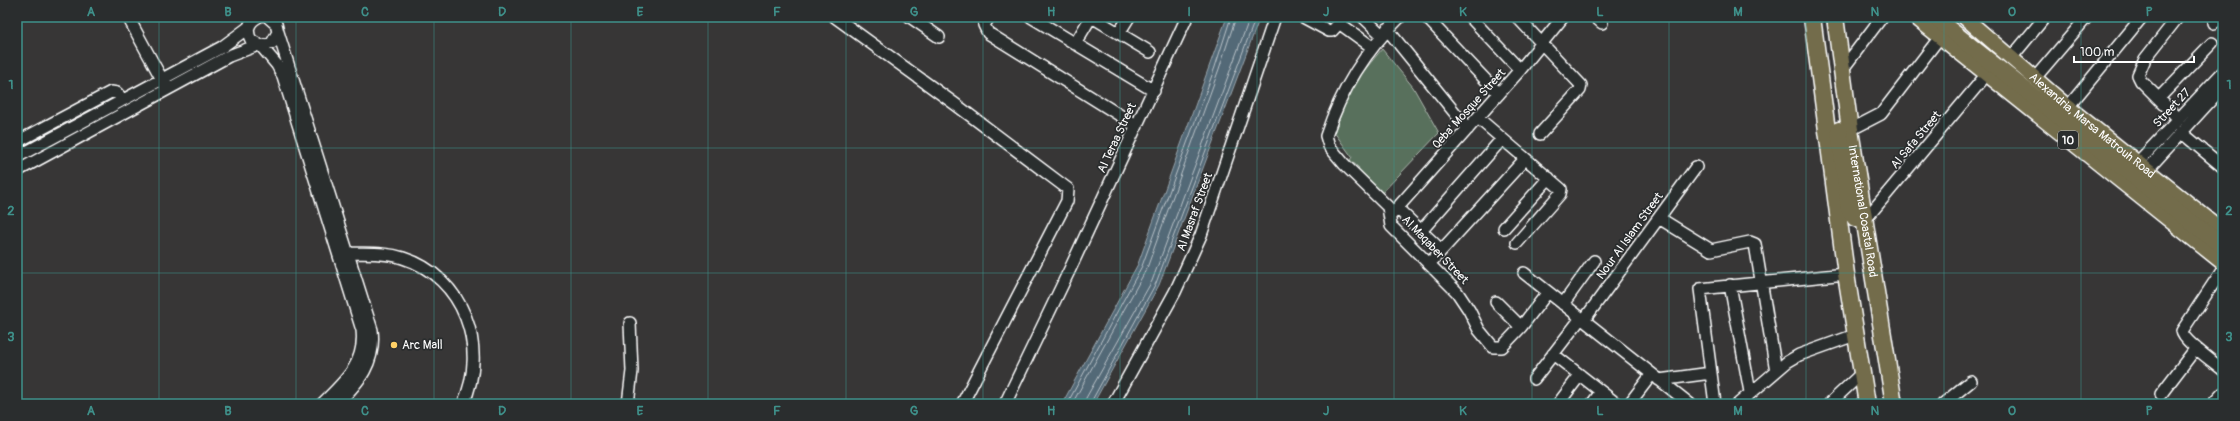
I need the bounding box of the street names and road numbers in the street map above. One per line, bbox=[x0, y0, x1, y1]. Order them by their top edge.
street label: Qeba' Mosque Street bbox=[1429, 66, 1509, 152]
street label: Alexandria, Marsa Matrouh Road bbox=[2026, 69, 2158, 181]
street label: Street 27 bbox=[2150, 85, 2194, 131]
street label: Al Teraa Street bbox=[1094, 100, 1140, 175]
street label: Al Safa Street bbox=[1887, 108, 1945, 172]
road number: 10 bbox=[2058, 131, 2078, 149]
street label: International Coastal Road bbox=[1845, 144, 1881, 278]
street label: Al Masraf Street bbox=[1174, 170, 1216, 253]
street label: Nour Al Islam Street bbox=[1593, 190, 1667, 282]
street label: Al Maqaber Street bbox=[1398, 212, 1472, 288]

